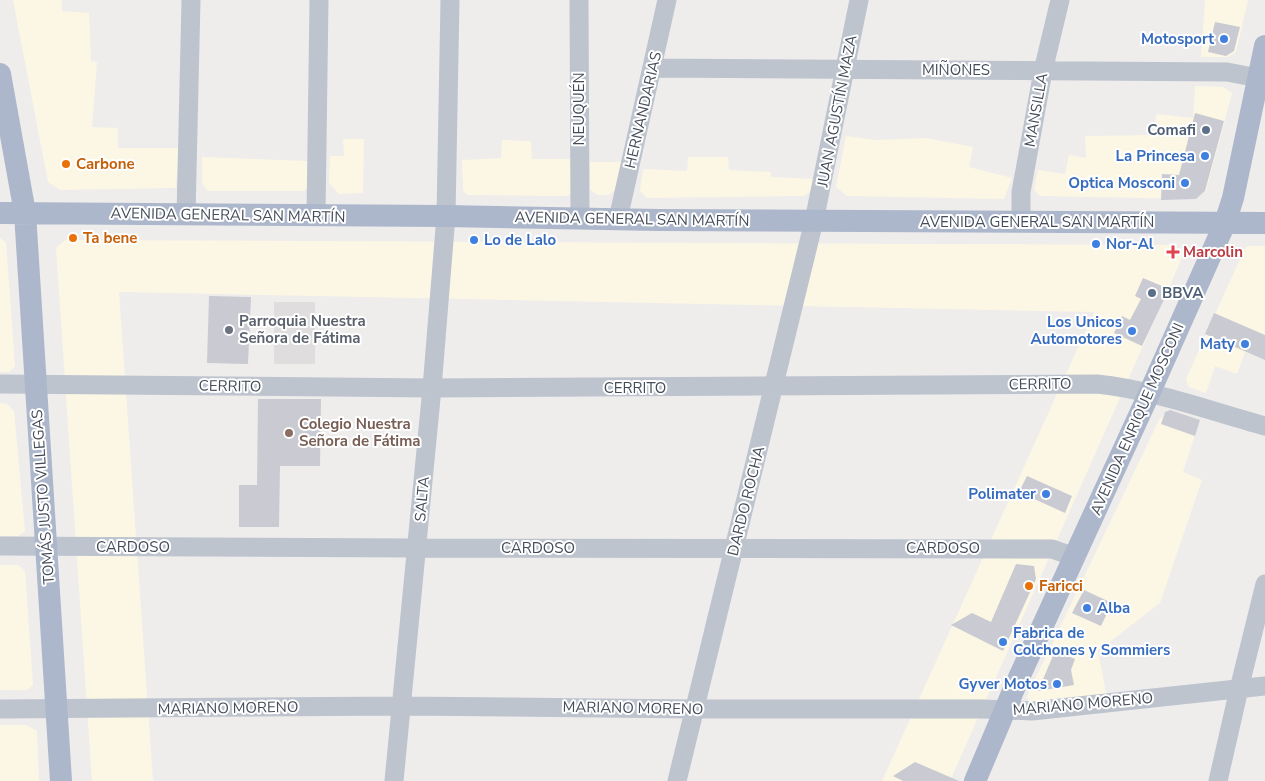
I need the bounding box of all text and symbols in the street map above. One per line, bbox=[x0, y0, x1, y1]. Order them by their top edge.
place label: Motosport bbox=[1141, 29, 1214, 49]
street label: JUAN AGUSTÍN MAZA bbox=[812, 33, 862, 190]
marker: Motosport bbox=[1218, 33, 1230, 45]
street label: HERNANDARIAS bbox=[620, 50, 666, 170]
street label: MIÑONES bbox=[922, 60, 990, 80]
street label: MANSILLA bbox=[1020, 71, 1052, 149]
street label: NEUQUÉN bbox=[569, 72, 589, 146]
place label: Comafi bbox=[1147, 120, 1196, 140]
marker: Comafi bbox=[1200, 124, 1212, 136]
place label: La Princesa bbox=[1116, 146, 1195, 166]
marker: La Princesa bbox=[1199, 150, 1211, 162]
place label: Carbone bbox=[76, 154, 135, 174]
marker: Carbone bbox=[60, 158, 72, 170]
place label: Optica Mosconi bbox=[1068, 173, 1175, 193]
marker: Optica Mosconi bbox=[1179, 177, 1191, 189]
street label: AVENIDA GENERAL SAN MARTÍN bbox=[110, 203, 346, 227]
street label: AVENIDA GENERAL SAN MARTÍN bbox=[514, 207, 750, 231]
street label: AVENIDA GENERAL SAN MARTÍN bbox=[920, 212, 1154, 232]
place label: Ta bene bbox=[83, 228, 137, 248]
place label: Lo de Lalo bbox=[484, 230, 557, 250]
marker: Ta bene bbox=[67, 232, 79, 244]
marker: Lo de Lalo bbox=[468, 234, 480, 246]
place label: Nor-Al bbox=[1106, 234, 1154, 254]
marker: Nor-Al bbox=[1090, 238, 1102, 250]
place label: Marcolin bbox=[1183, 242, 1243, 262]
marker: Marcolin bbox=[1167, 246, 1179, 258]
place label: BBVA bbox=[1162, 283, 1204, 303]
marker: BBVA bbox=[1146, 287, 1158, 299]
place label: Parroquia Nuestra Señora de Fátima bbox=[239, 311, 366, 348]
place label: Los Unicos Automotores bbox=[1031, 312, 1122, 349]
street label: AVENIDA ENRIQUE MOSCONI bbox=[1085, 320, 1189, 518]
marker: Parroquia Nuestra Señora de Fátima bbox=[223, 324, 235, 336]
marker: Los Unicos Automotores bbox=[1126, 325, 1138, 337]
place label: Maty bbox=[1200, 334, 1235, 354]
marker: Maty bbox=[1239, 338, 1251, 350]
street label: CERRITO bbox=[1009, 373, 1071, 395]
street label: CERRITO bbox=[199, 375, 261, 397]
street label: CERRITO bbox=[604, 378, 666, 398]
street label: TOMÁS JUSTO VILLEGAS bbox=[27, 409, 59, 585]
place label: Colegio Nuestra Señora de Fátima bbox=[299, 414, 421, 451]
marker: Colegio Nuestra Señora de Fátima bbox=[283, 427, 295, 439]
street label: DARDO ROCHA bbox=[723, 444, 769, 558]
street label: SALTA bbox=[410, 476, 434, 522]
place label: Polimater bbox=[968, 484, 1036, 504]
marker: Polimater bbox=[1040, 488, 1052, 500]
street label: CARDOSO bbox=[96, 537, 170, 557]
street label: CARDOSO bbox=[501, 538, 575, 558]
street label: CARDOSO bbox=[906, 538, 980, 558]
place label: Faricci bbox=[1039, 576, 1083, 596]
marker: Faricci bbox=[1023, 580, 1035, 592]
place label: Alba bbox=[1097, 598, 1130, 618]
marker: Alba bbox=[1081, 602, 1093, 614]
place label: Fabrica de Colchones y Sommiers bbox=[1013, 623, 1170, 660]
marker: Fabrica de Colchones y Sommiers bbox=[997, 636, 1009, 648]
place label: Gyver Motos bbox=[958, 674, 1047, 694]
marker: Gyver Motos bbox=[1051, 678, 1063, 690]
street label: MARIANO MORENO bbox=[1012, 688, 1154, 720]
street label: MARIANO MORENO bbox=[157, 697, 299, 719]
street label: MARIANO MORENO bbox=[562, 697, 704, 719]

